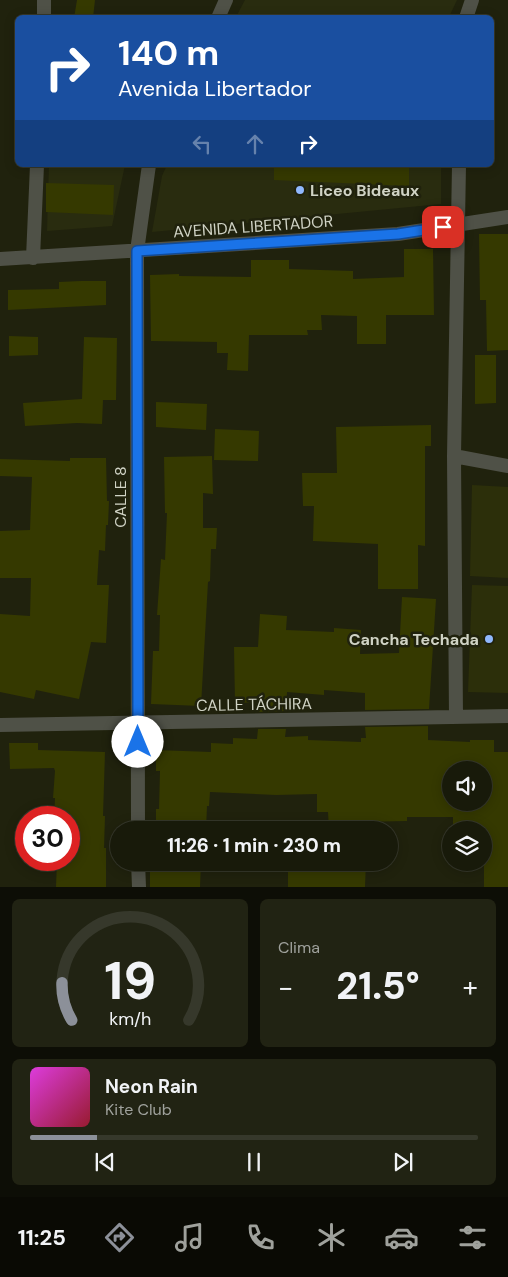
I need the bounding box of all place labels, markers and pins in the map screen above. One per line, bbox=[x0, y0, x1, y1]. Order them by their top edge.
place label: Liceo Bideaux bbox=[310, 180, 419, 201]
marker: Liceo Bideaux bbox=[294, 184, 306, 196]
pin bbox=[422, 206, 464, 248]
place label: Cancha Techada bbox=[349, 629, 479, 650]
marker: Cancha Techada bbox=[483, 633, 495, 645]

